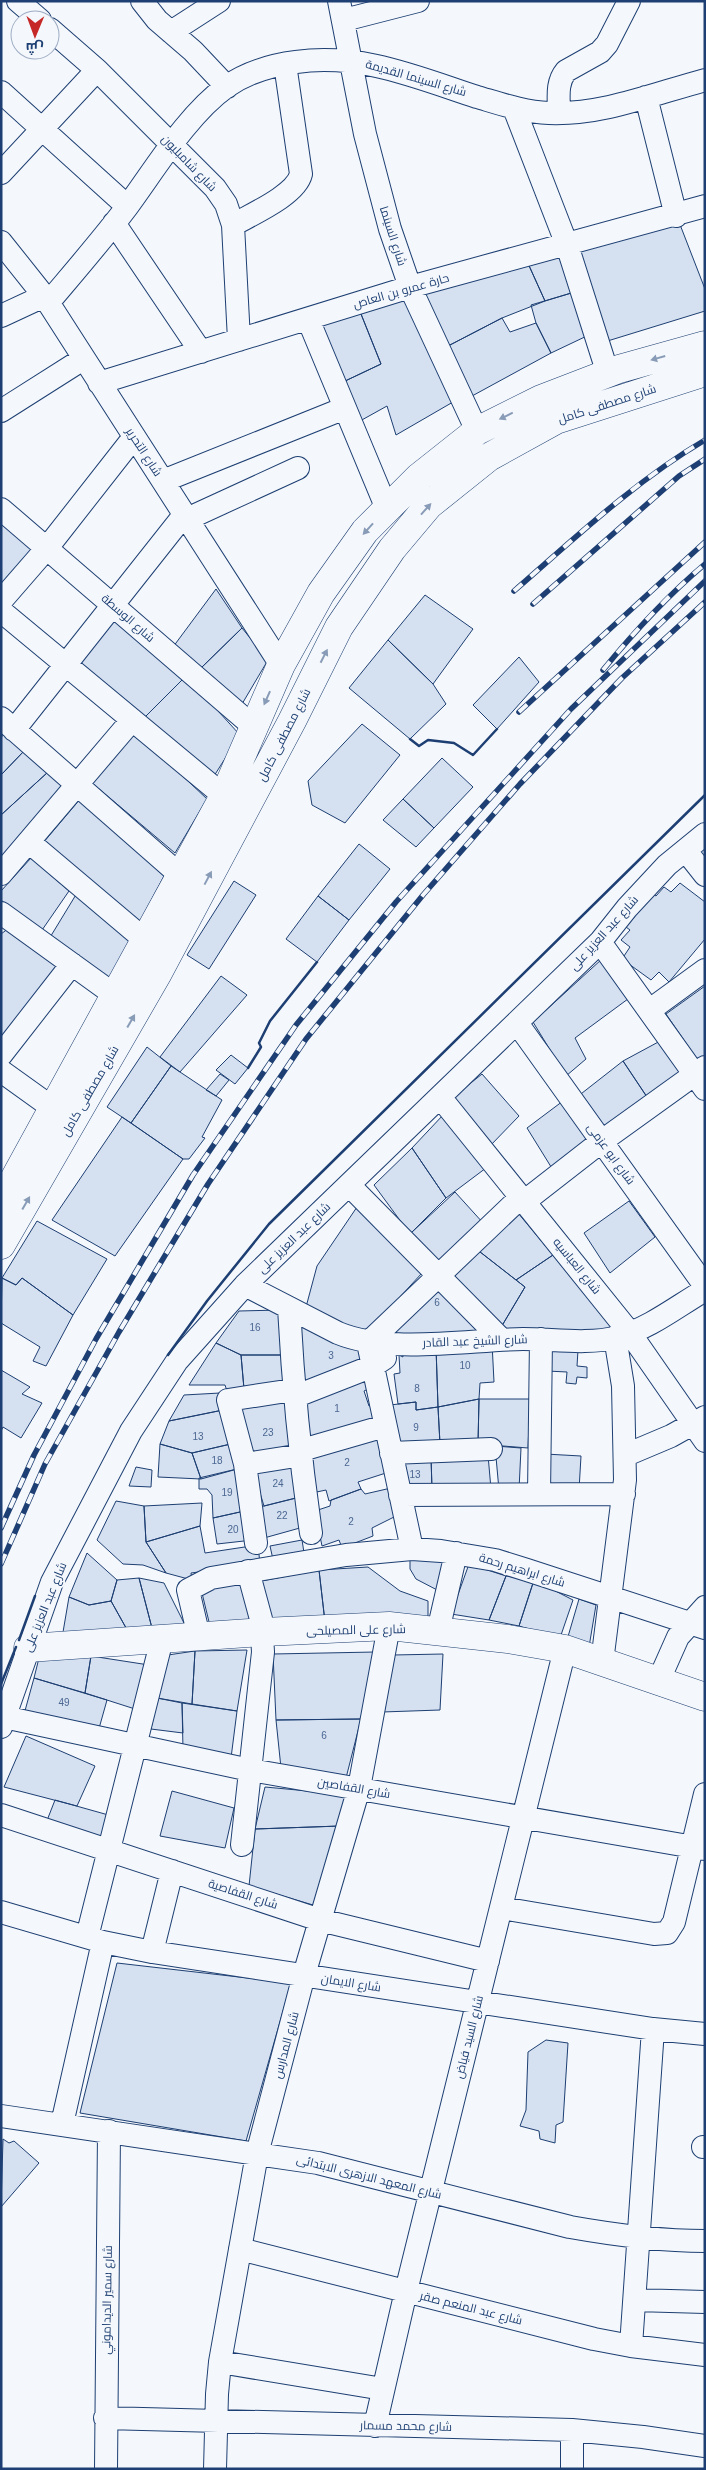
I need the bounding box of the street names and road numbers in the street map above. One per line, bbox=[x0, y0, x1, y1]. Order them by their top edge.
street label: شارع السينما القديمة bbox=[364, 57, 468, 100]
street label: شارع شامبليون bbox=[158, 132, 220, 195]
street label: شارع السينما bbox=[376, 204, 409, 268]
street label: حارة عمرو بن العاص bbox=[351, 271, 451, 311]
street label: شارع مصطفى كامل bbox=[556, 382, 658, 427]
street label: شارع التحرير bbox=[122, 424, 165, 480]
street label: شارع الوسطة bbox=[98, 591, 158, 646]
street label: شارع مصطفى كامل bbox=[255, 686, 314, 784]
street label: شارع عبد العزيز على bbox=[567, 893, 642, 974]
street label: شارع مصطفى كامل bbox=[58, 1043, 123, 1139]
street label: شارع ابو عزمى bbox=[583, 1121, 638, 1188]
street label: شارع عبد العزيز على bbox=[255, 1200, 334, 1277]
street label: شارع العباسيه bbox=[549, 1235, 604, 1298]
street label: شارع الشيخ عبد القادر bbox=[421, 1332, 528, 1351]
street label: شارع ابراهيم رحمة bbox=[477, 1550, 567, 1591]
street label: شارع عبد العزيز على bbox=[21, 1560, 70, 1654]
street label: شارع على المصيلحى bbox=[306, 1622, 406, 1639]
street label: شارع القفاصين bbox=[316, 1775, 392, 1802]
street label: شارع القفاصية bbox=[206, 1876, 280, 1913]
street label: شارع الايمان bbox=[320, 1971, 382, 1996]
street label: شارع السيد فياض bbox=[452, 1994, 487, 2080]
street label: شارع المدارس bbox=[270, 2010, 303, 2080]
street label: شارع المعهد الازهرى الابتدائى bbox=[295, 2152, 443, 2203]
street label: شارع سمير الديداموني bbox=[99, 2245, 118, 2355]
street label: شارع عبد المنعم صقر bbox=[417, 2288, 524, 2328]
street label: شارع محمد مسمار bbox=[359, 2418, 452, 2435]

